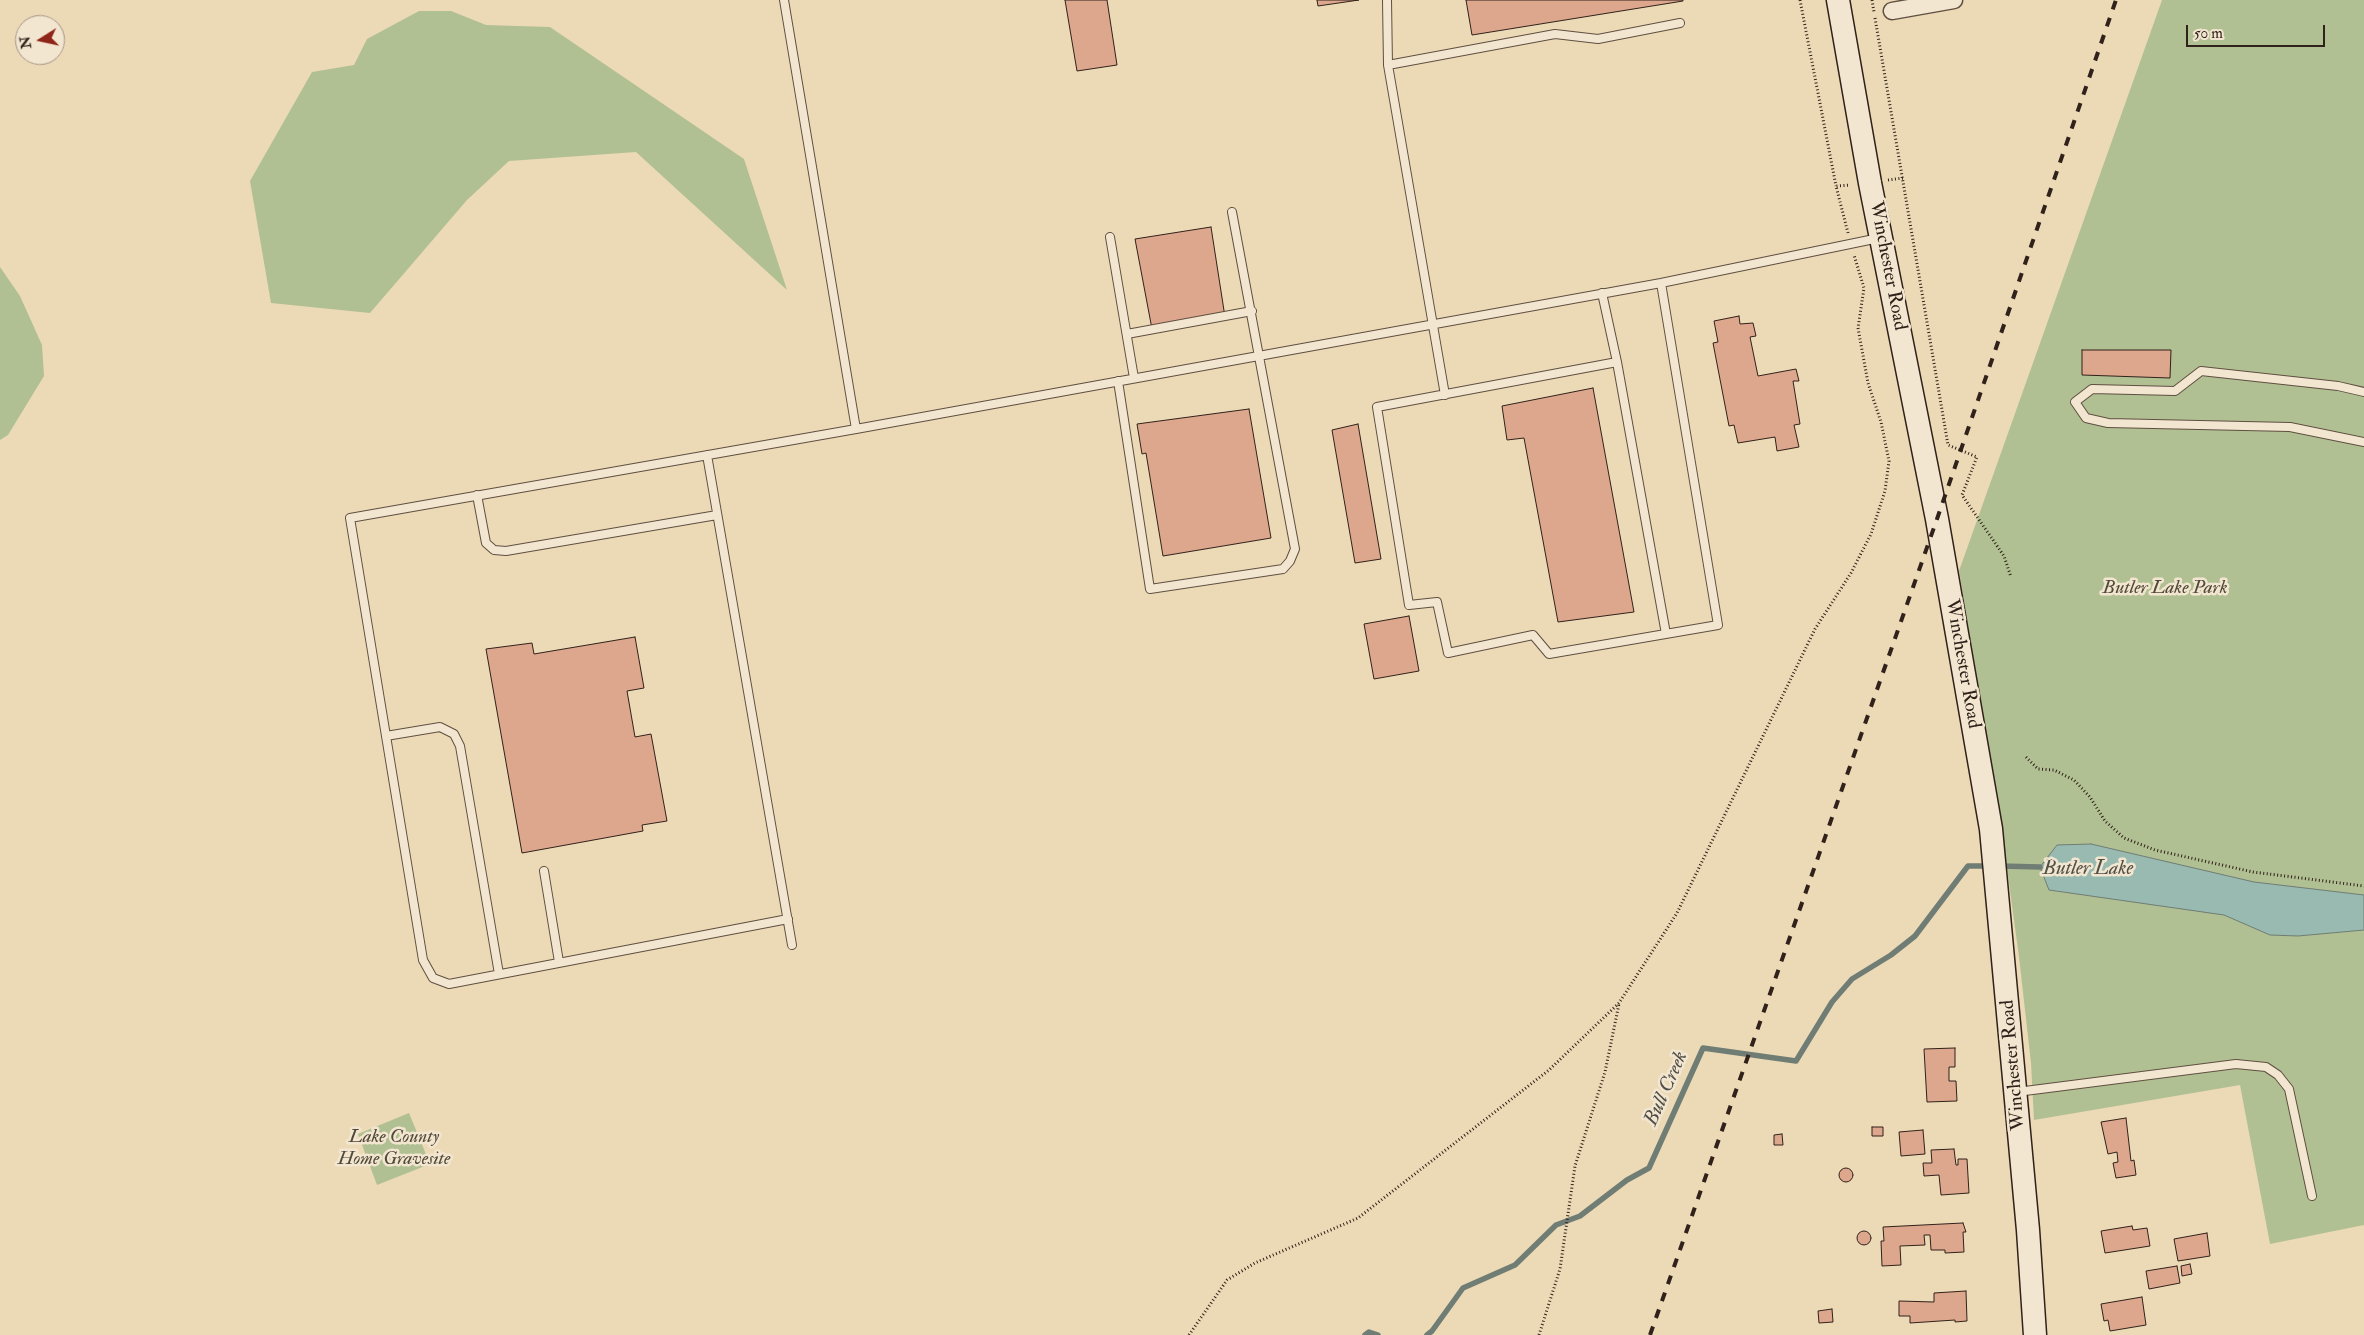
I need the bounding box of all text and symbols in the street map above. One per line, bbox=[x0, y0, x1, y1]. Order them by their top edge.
north arrow bbox=[15, 15, 65, 65]
scale bar bbox=[2189, 15, 2328, 47]
text: 50 m bbox=[2194, 24, 2223, 43]
text: N bbox=[16, 35, 35, 50]
street label: Winchester Road bbox=[1863, 199, 1911, 333]
park label: Butler Lake Park bbox=[2103, 578, 2227, 600]
street label: Winchester Road bbox=[1939, 597, 1985, 731]
water label: Butler Lake bbox=[2043, 858, 2133, 882]
street label: Winchester Road bbox=[1997, 999, 2031, 1131]
water label: Bull Creek bbox=[1640, 1048, 1694, 1130]
park label: Lake County Home Gravesite bbox=[338, 1127, 450, 1171]

